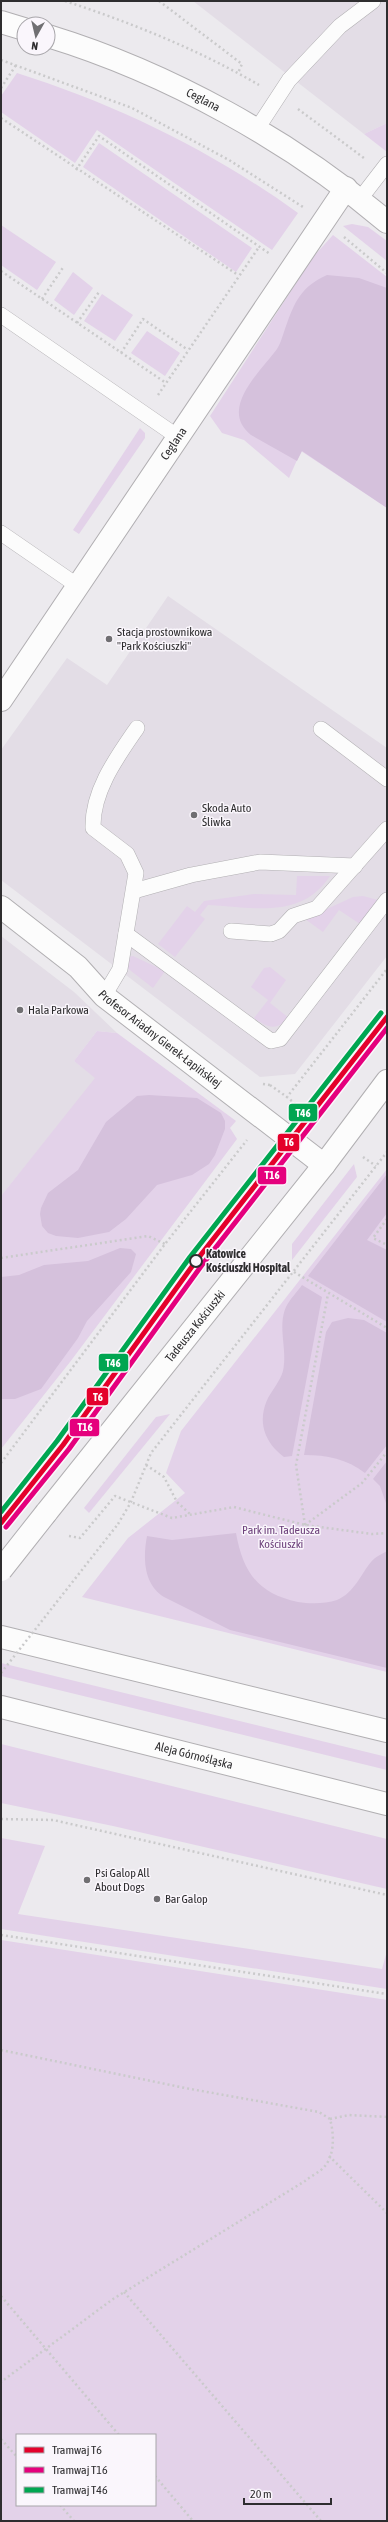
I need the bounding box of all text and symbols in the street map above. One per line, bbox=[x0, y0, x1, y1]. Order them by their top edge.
north arrow bbox=[16, 16, 56, 56]
text: N bbox=[31, 40, 39, 52]
street label: Ceglana bbox=[184, 85, 222, 114]
street label: Ceglana bbox=[158, 425, 190, 463]
place label: Stacja prostownikowa "Park Kościuszki" bbox=[117, 625, 212, 653]
marker: Stacja prostownikowa "Park Kościuszki" bbox=[104, 634, 114, 644]
place label: Skoda Auto Śliwka bbox=[202, 801, 252, 829]
marker: Skoda Auto Śliwka bbox=[189, 810, 199, 820]
street label: Profesor Ariadny Gierek-Łapińskiej bbox=[95, 987, 224, 1091]
place label: Hala Parkowa bbox=[28, 1003, 89, 1017]
marker: Hala Parkowa bbox=[15, 1005, 25, 1015]
line badge: T46 bbox=[288, 1103, 318, 1122]
text: T46 bbox=[295, 1107, 311, 1119]
line badge: T6 bbox=[277, 1133, 300, 1152]
text: T6 bbox=[284, 1136, 294, 1148]
line badge: T16 bbox=[257, 1166, 287, 1185]
text: T16 bbox=[264, 1169, 280, 1181]
place label: Katowice Kościuszki Hospital bbox=[206, 1247, 291, 1275]
marker: Katowice Kościuszki Hospital bbox=[189, 1254, 203, 1268]
street label: Tadeusza Kościuszki bbox=[162, 1288, 228, 1365]
line badge: T46 bbox=[98, 1353, 129, 1372]
text: T46 bbox=[105, 1357, 121, 1369]
line badge: T6 bbox=[86, 1387, 109, 1406]
text: T6 bbox=[93, 1391, 103, 1403]
line badge: T16 bbox=[69, 1418, 100, 1437]
text: T16 bbox=[77, 1421, 93, 1433]
park label: Park im. Tadeusza Kościuszki bbox=[242, 1523, 320, 1551]
street label: Aleja Górnośląska bbox=[154, 1739, 234, 1772]
place label: Psi Galop All About Dogs bbox=[95, 1866, 151, 1894]
marker: Psi Galop All About Dogs bbox=[82, 1875, 92, 1885]
place label: Bar Galop bbox=[165, 1892, 208, 1906]
marker: Bar Galop bbox=[152, 1894, 162, 1904]
legend bbox=[16, 2434, 156, 2506]
text: Tramwaj T6 bbox=[52, 2443, 102, 2457]
text: Tramwaj T16 bbox=[52, 2463, 108, 2477]
scale bar bbox=[244, 2480, 331, 2506]
text: Tramwaj T46 bbox=[52, 2483, 108, 2497]
text: 20 m bbox=[250, 2487, 272, 2501]

